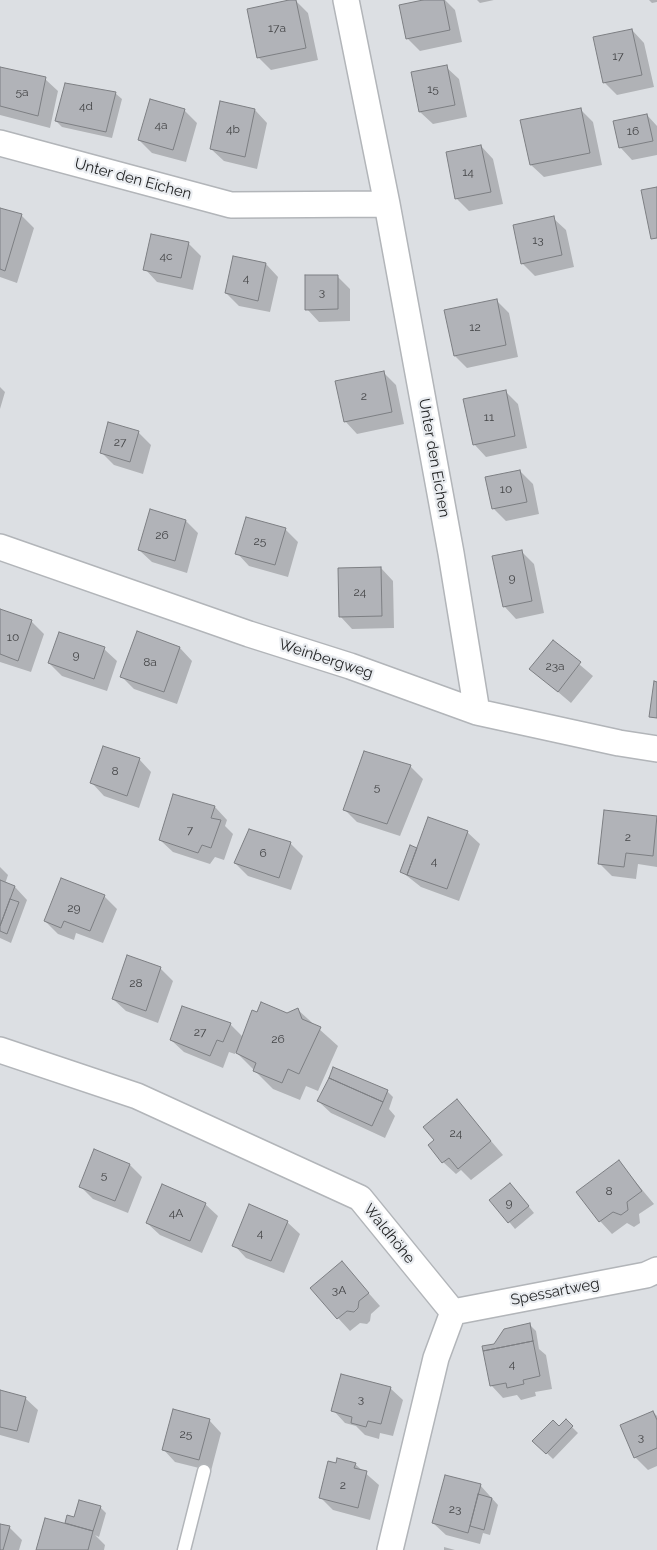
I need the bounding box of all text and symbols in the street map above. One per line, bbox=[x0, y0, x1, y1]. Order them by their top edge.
house number: 17a bbox=[268, 21, 286, 35]
house number: 17 bbox=[612, 49, 624, 63]
house number: 15 bbox=[427, 82, 439, 96]
house number: 5a bbox=[15, 85, 29, 99]
house number: 4d bbox=[79, 99, 93, 113]
house number: 4a bbox=[154, 118, 168, 132]
house number: 4b bbox=[226, 122, 240, 136]
house number: 16 bbox=[627, 124, 639, 138]
street label: Unter den Eichen bbox=[73, 155, 193, 203]
house number: 14 bbox=[462, 165, 474, 179]
house number: 13 bbox=[532, 233, 544, 247]
house number: 4c bbox=[159, 249, 173, 263]
house number: 4 bbox=[243, 271, 249, 285]
house number: 3 bbox=[319, 285, 325, 299]
house number: 12 bbox=[469, 320, 481, 334]
house number: 2 bbox=[361, 389, 367, 403]
street label: Unter den Eichen bbox=[415, 397, 453, 519]
house number: 11 bbox=[484, 410, 494, 424]
house number: 27 bbox=[114, 435, 126, 449]
house number: 10 bbox=[500, 482, 512, 496]
house number: 26 bbox=[155, 528, 169, 542]
house number: 25 bbox=[254, 534, 266, 548]
house number: 9 bbox=[508, 571, 516, 585]
house number: 24 bbox=[354, 585, 366, 599]
house number: 10 bbox=[7, 630, 19, 644]
street label: Weinbergweg bbox=[277, 635, 375, 683]
house number: 9 bbox=[72, 648, 80, 662]
house number: 8a bbox=[143, 655, 157, 669]
house number: 23a bbox=[545, 659, 565, 673]
house number: 8 bbox=[111, 764, 119, 778]
house number: 5 bbox=[374, 780, 380, 794]
house number: 7 bbox=[187, 823, 193, 837]
house number: 2 bbox=[625, 830, 631, 844]
house number: 6 bbox=[259, 846, 267, 860]
house number: 4 bbox=[431, 854, 437, 868]
house number: 29 bbox=[67, 901, 81, 915]
house number: 28 bbox=[129, 976, 143, 990]
house number: 27 bbox=[194, 1025, 206, 1039]
house number: 26 bbox=[271, 1032, 285, 1046]
house number: 24 bbox=[450, 1126, 462, 1140]
house number: 5 bbox=[101, 1168, 107, 1182]
house number: 8 bbox=[605, 1184, 613, 1198]
house number: 9 bbox=[505, 1196, 513, 1210]
street label: Waldhöhe bbox=[359, 1200, 419, 1268]
house number: 4A bbox=[169, 1206, 183, 1220]
house number: 4 bbox=[257, 1226, 263, 1240]
street label: Spessartweg bbox=[509, 1275, 601, 1309]
house number: 3A bbox=[332, 1283, 346, 1297]
house number: 4 bbox=[509, 1357, 515, 1371]
house number: 3 bbox=[358, 1392, 364, 1406]
house number: 25 bbox=[180, 1427, 192, 1441]
house number: 3 bbox=[638, 1430, 644, 1444]
house number: 2 bbox=[340, 1478, 346, 1492]
house number: 23 bbox=[449, 1502, 461, 1516]

